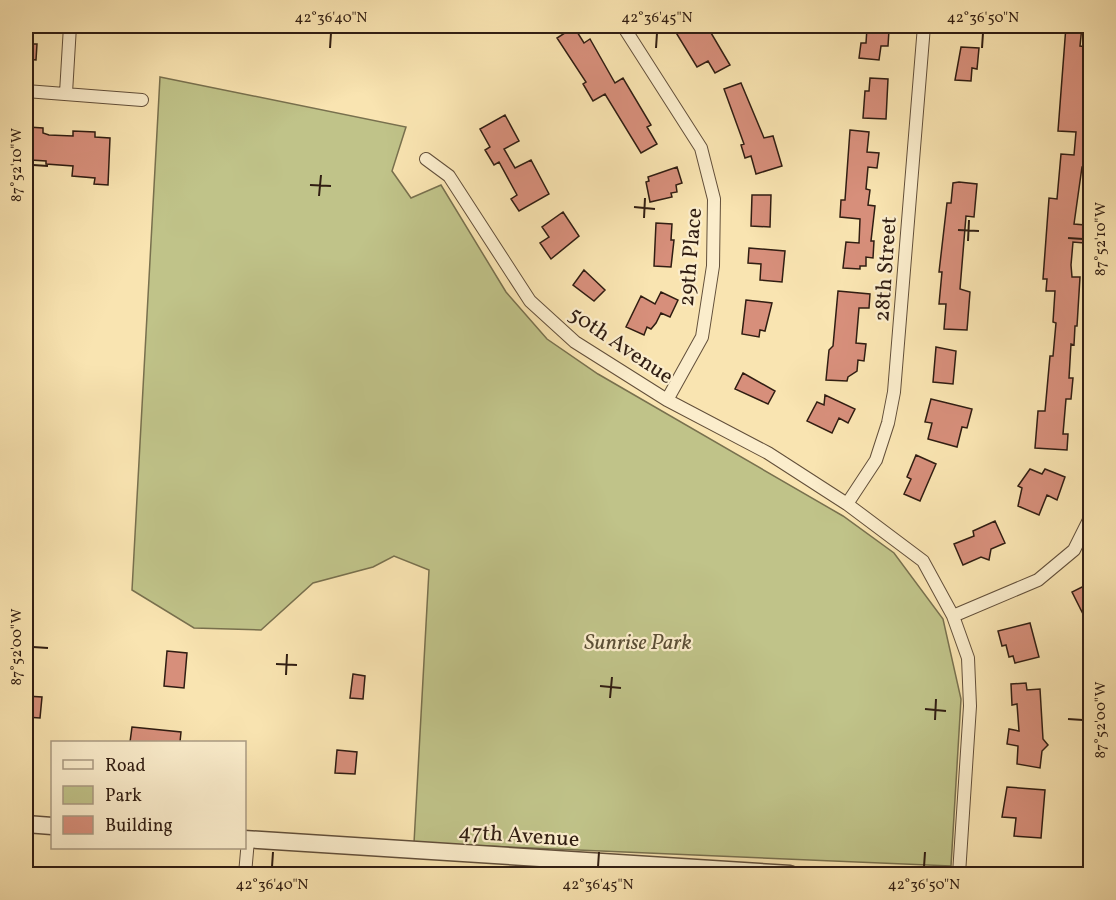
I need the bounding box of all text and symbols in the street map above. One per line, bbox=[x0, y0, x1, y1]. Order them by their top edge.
text: 42°36'40"N bbox=[294, 8, 368, 29]
text: 42°36'45"N bbox=[621, 8, 693, 29]
text: 42°36'50"N bbox=[947, 8, 1019, 29]
text: 87°52'10"W bbox=[7, 128, 28, 202]
text: 87°52'10"W bbox=[1091, 202, 1112, 276]
street label: 29th Place bbox=[672, 207, 711, 308]
street label: 28th Street bbox=[867, 215, 906, 323]
street label: 50th Avenue bbox=[562, 300, 679, 393]
text: 87°52'00"W bbox=[7, 608, 28, 686]
park label: Sunrise Park bbox=[584, 628, 692, 659]
text: 87°52'00"W bbox=[1091, 681, 1112, 759]
legend bbox=[51, 741, 246, 849]
text: Road bbox=[105, 754, 146, 779]
text: Park bbox=[105, 784, 142, 809]
text: Building bbox=[105, 814, 173, 839]
street label: 47th Avenue bbox=[457, 817, 580, 856]
text: 42°36'40"N bbox=[235, 875, 309, 896]
text: 42°36'45"N bbox=[562, 875, 634, 896]
text: 42°36'50"N bbox=[888, 875, 960, 896]

